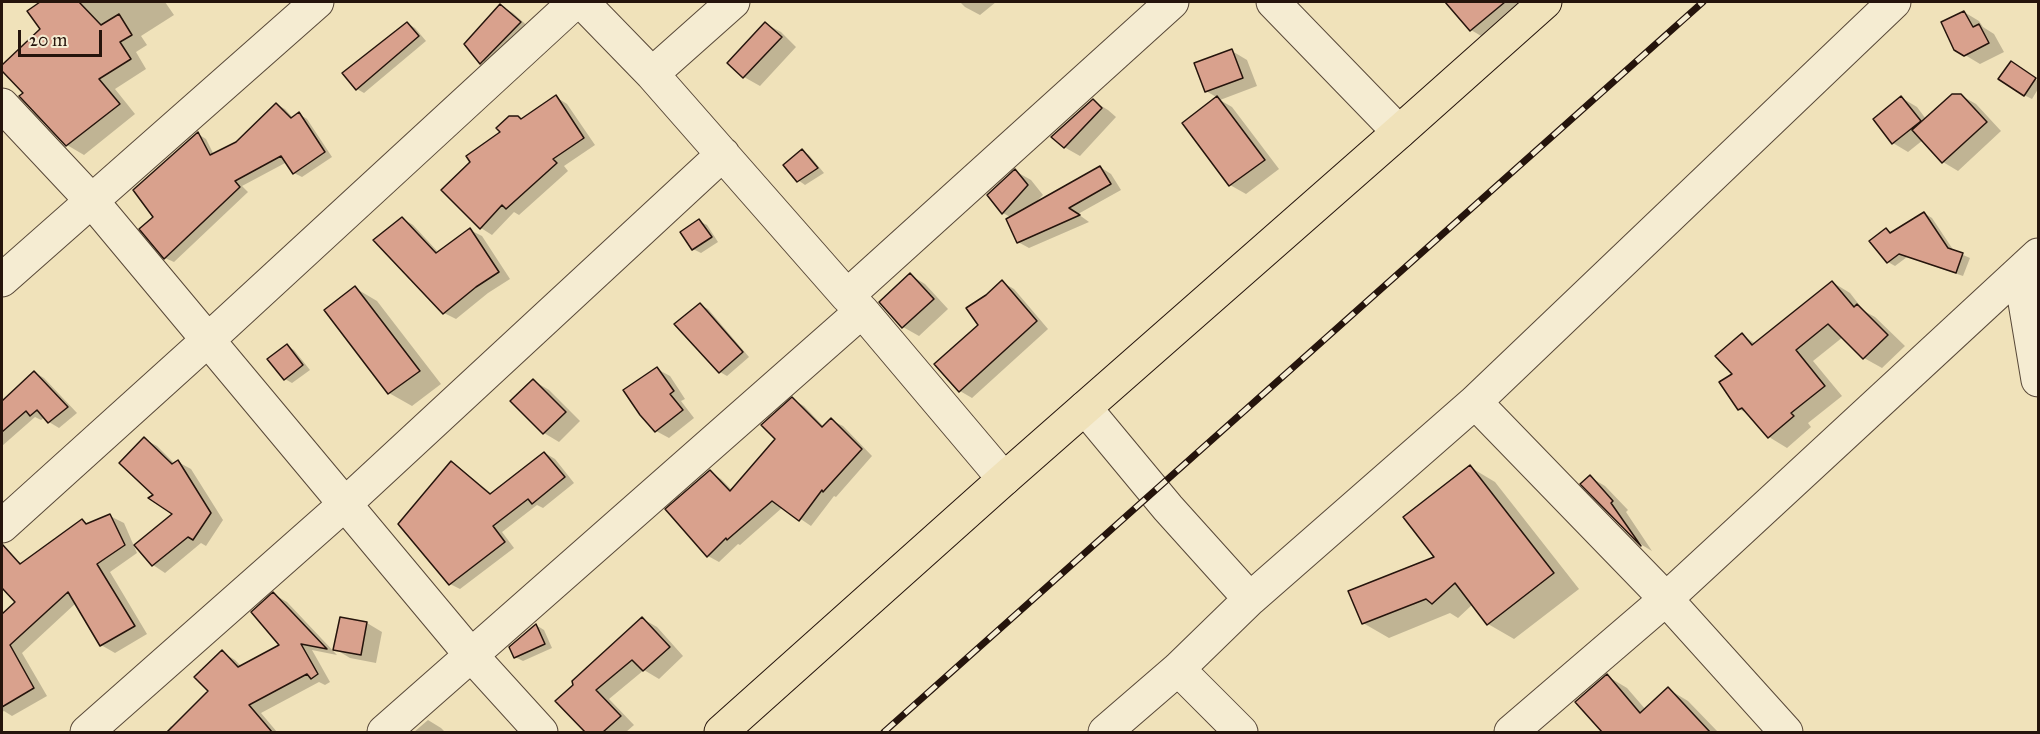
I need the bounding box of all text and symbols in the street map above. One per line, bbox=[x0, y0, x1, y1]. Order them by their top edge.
scale bar bbox=[21, 18, 105, 56]
text: 20 m bbox=[29, 29, 67, 51]

